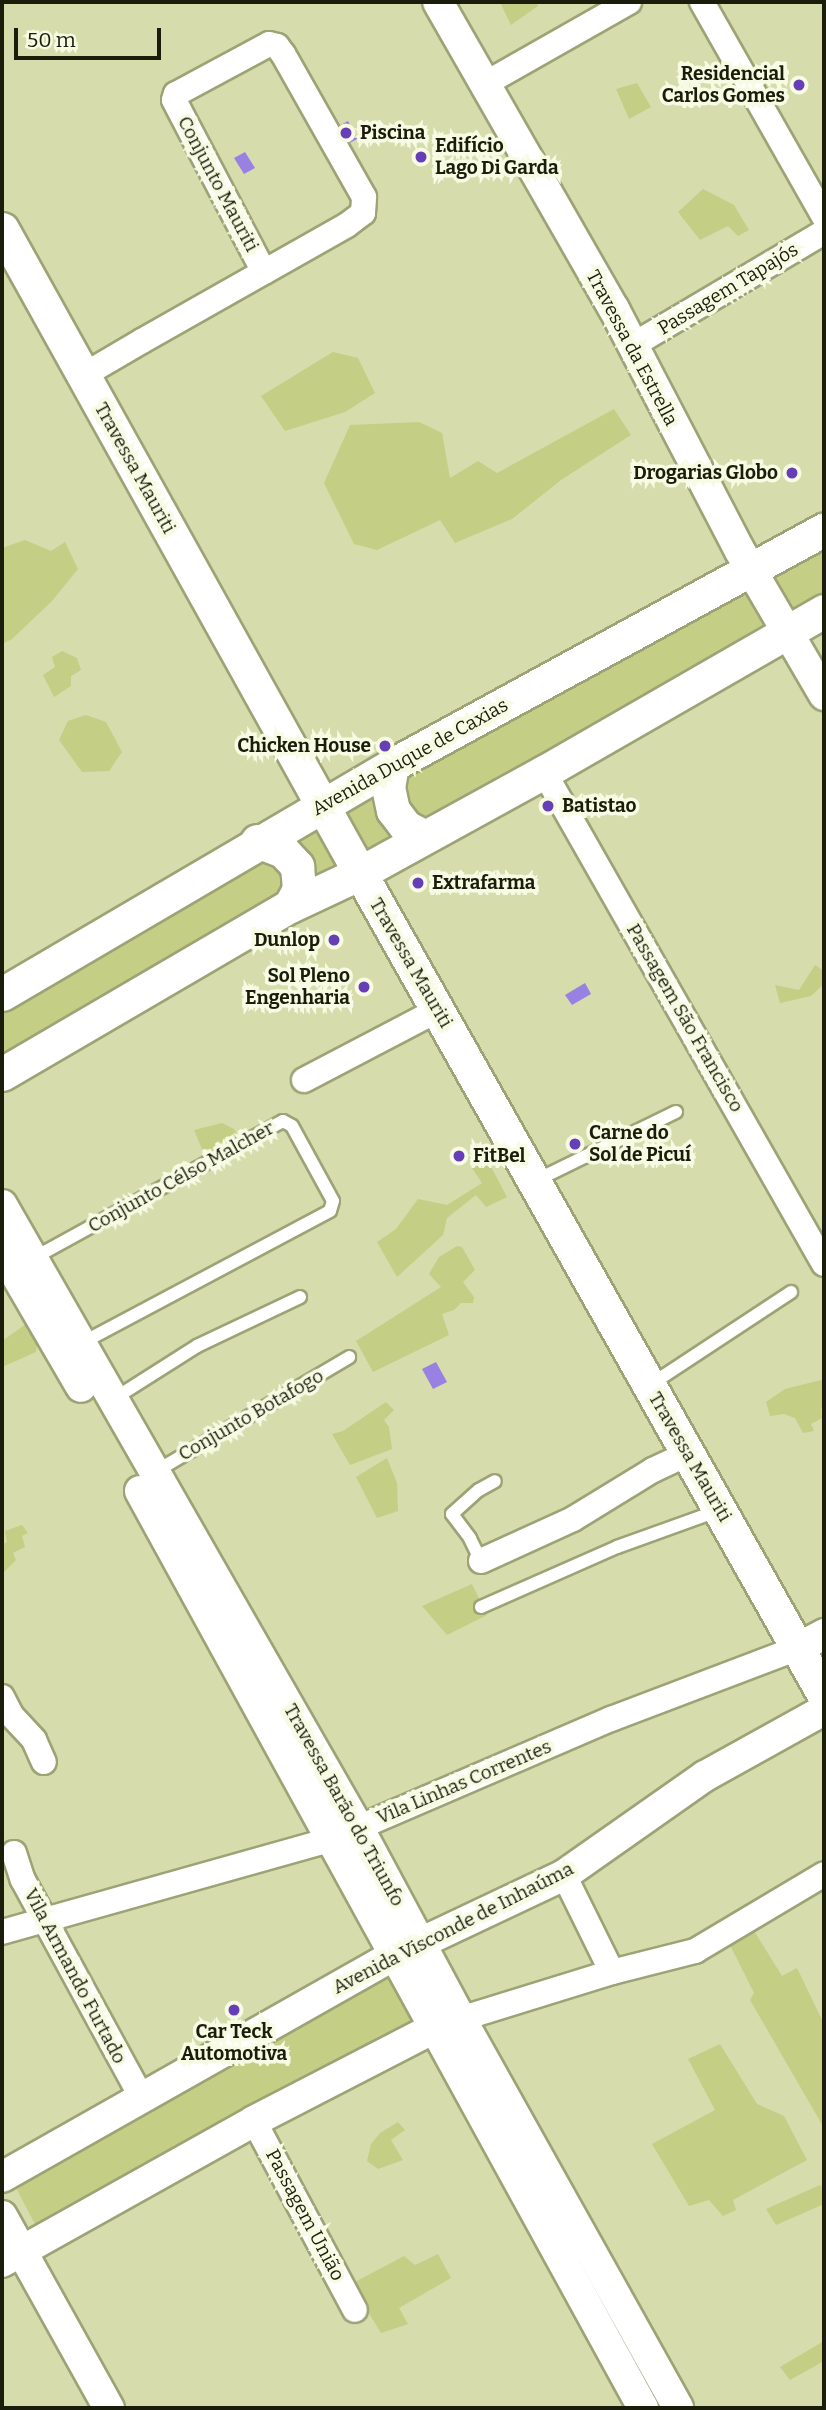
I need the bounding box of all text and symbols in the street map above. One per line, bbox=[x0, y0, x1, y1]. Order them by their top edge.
scale bar bbox=[18, 14, 164, 58]
text: 50 m bbox=[27, 27, 76, 53]
place label: Residencial Carlos Gomes bbox=[662, 63, 785, 107]
marker: Residencial Carlos Gomes bbox=[791, 77, 807, 93]
street label: Conjunto Mauriti bbox=[173, 112, 263, 256]
place label: Piscina bbox=[360, 122, 425, 144]
marker: Piscina bbox=[338, 125, 354, 141]
place label: Edifício Lago Di Garda bbox=[435, 135, 559, 179]
marker: Edifício Lago Di Garda bbox=[413, 149, 429, 165]
street label: Passagem Tapajós bbox=[654, 238, 802, 340]
street label: Travessa da Estrella bbox=[581, 266, 683, 430]
street label: Travessa Mauriti bbox=[90, 399, 180, 537]
place label: Drogarias Globo bbox=[633, 462, 778, 484]
marker: Drogarias Globo bbox=[784, 465, 800, 481]
street label: Avenida Duque de Caxias bbox=[308, 694, 512, 820]
place label: Chicken House bbox=[237, 735, 371, 757]
marker: Chicken House bbox=[377, 738, 393, 754]
place label: Batistao bbox=[562, 795, 637, 817]
marker: Batistao bbox=[540, 798, 556, 814]
place label: Extrafarma bbox=[432, 872, 536, 894]
marker: Extrafarma bbox=[410, 875, 426, 891]
street label: Travessa Mauriti bbox=[365, 894, 457, 1032]
street label: Passagem São Francisco bbox=[622, 920, 748, 1116]
place label: Dunlop bbox=[254, 929, 320, 951]
marker: Dunlop bbox=[326, 932, 342, 948]
place label: Sol Pleno Engenharia bbox=[245, 965, 350, 1009]
marker: Sol Pleno Engenharia bbox=[356, 979, 372, 995]
street label: Conjunto Célso Malcher bbox=[84, 1116, 278, 1238]
place label: Carne do Sol de Picuí bbox=[589, 1122, 691, 1166]
marker: Carne do Sol de Picuí bbox=[567, 1136, 583, 1152]
place label: FitBel bbox=[473, 1145, 526, 1167]
marker: FitBel bbox=[451, 1148, 467, 1164]
street label: Conjunto Botafogo bbox=[174, 1364, 328, 1466]
street label: Travessa Mauriti bbox=[644, 1388, 736, 1526]
street label: Travessa Barão do Triunfo bbox=[279, 1700, 409, 1910]
street label: Vila Linhas Correntes bbox=[373, 1735, 555, 1829]
street label: Avenida Visconde de Inhaúma bbox=[329, 1857, 577, 1999]
street label: Vila Armando Furtado bbox=[19, 1885, 131, 2067]
marker: Car Teck Automotiva bbox=[226, 2002, 242, 2018]
place label: Car Teck Automotiva bbox=[181, 2021, 287, 2065]
street label: Passagem União bbox=[261, 2145, 349, 2285]

